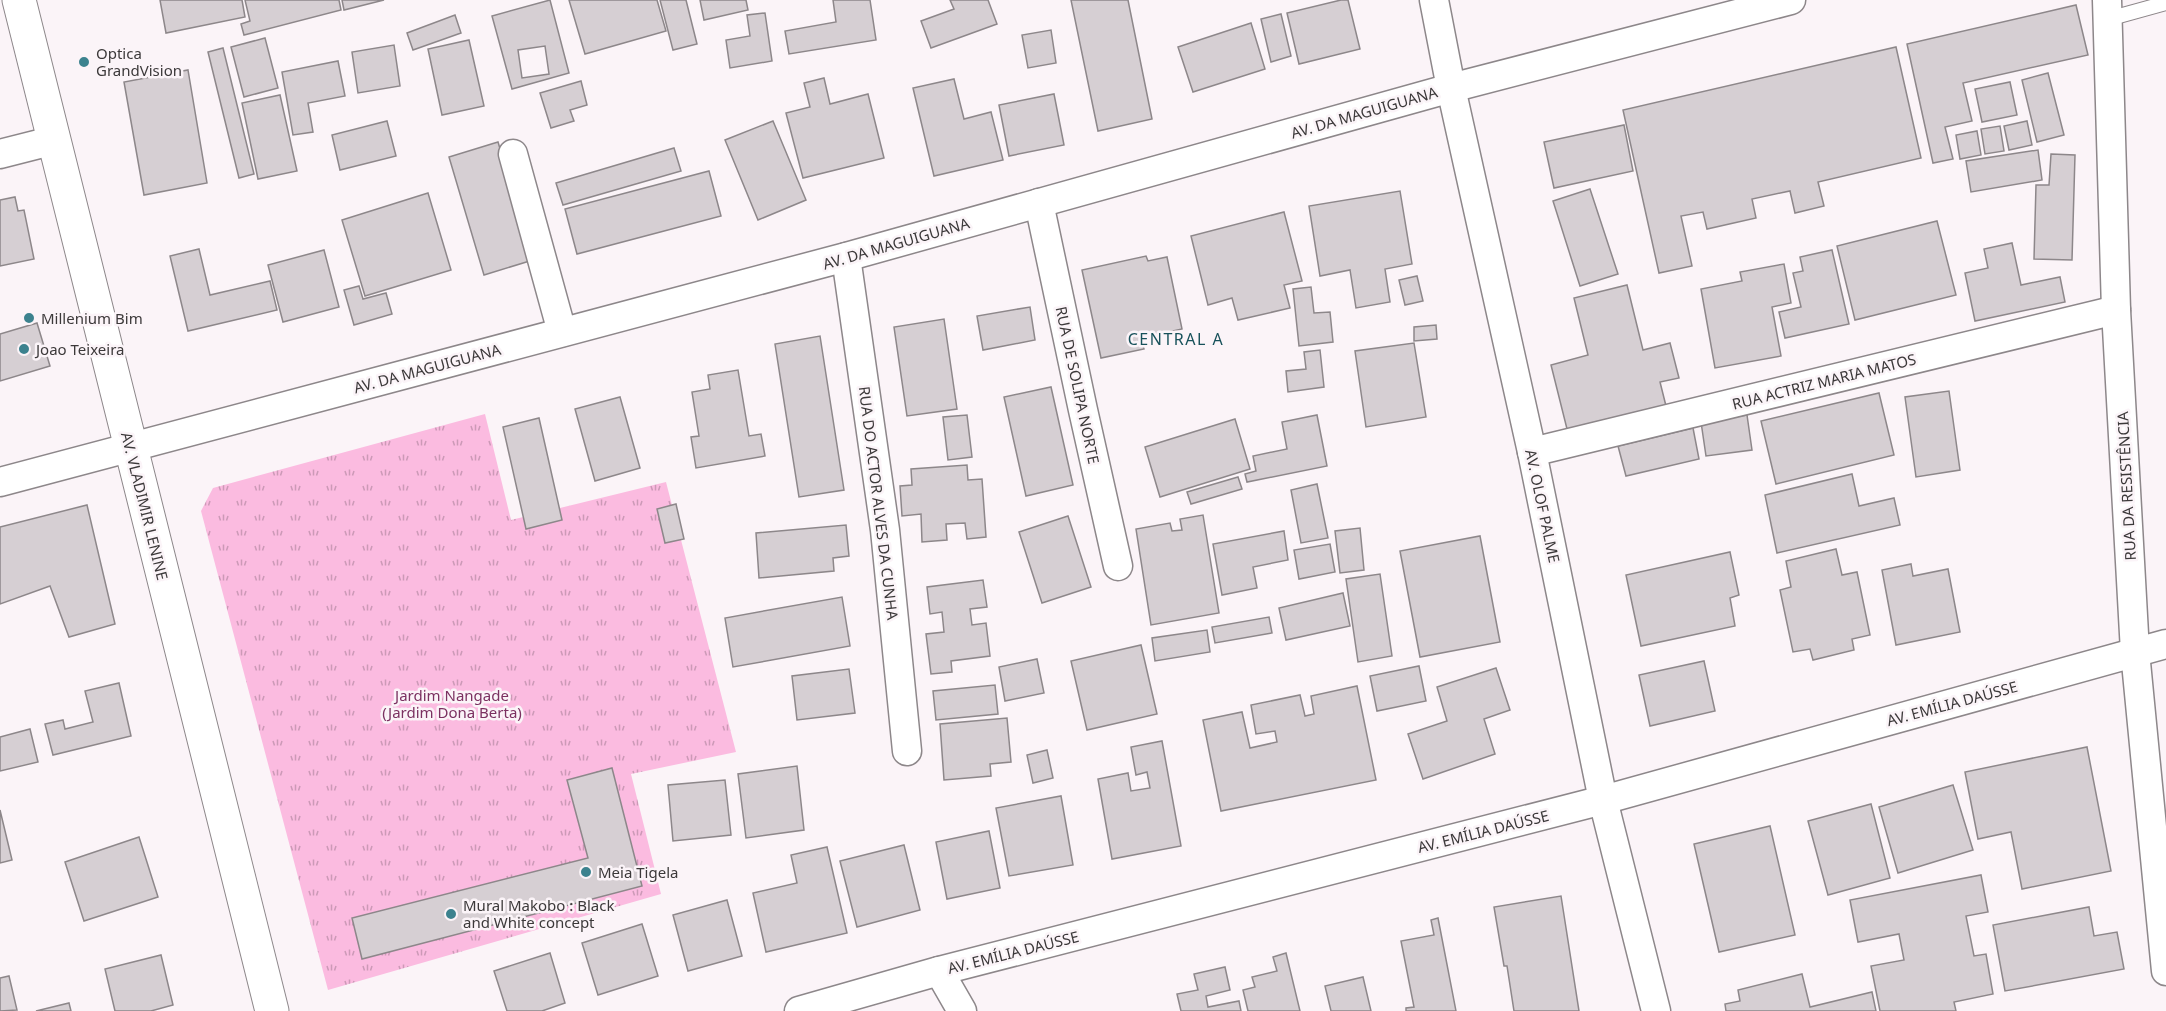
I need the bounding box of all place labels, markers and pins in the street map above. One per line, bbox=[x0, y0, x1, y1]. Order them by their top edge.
place label: Optica GrandVision bbox=[96, 43, 182, 80]
marker: Optica GrandVision bbox=[77, 55, 91, 69]
place label: Millenium Bim bbox=[41, 308, 143, 328]
marker: Millenium Bim bbox=[22, 311, 36, 325]
place label: Joao Teixeira bbox=[34, 339, 124, 359]
marker: Joao Teixeira bbox=[17, 342, 31, 356]
place label: Meia Tigela bbox=[598, 862, 678, 882]
marker: Meia Tigela bbox=[579, 865, 593, 879]
place label: Mural Makobo : Black and White concept bbox=[463, 895, 614, 932]
marker: Mural Makobo : Black and White concept bbox=[444, 907, 458, 921]

